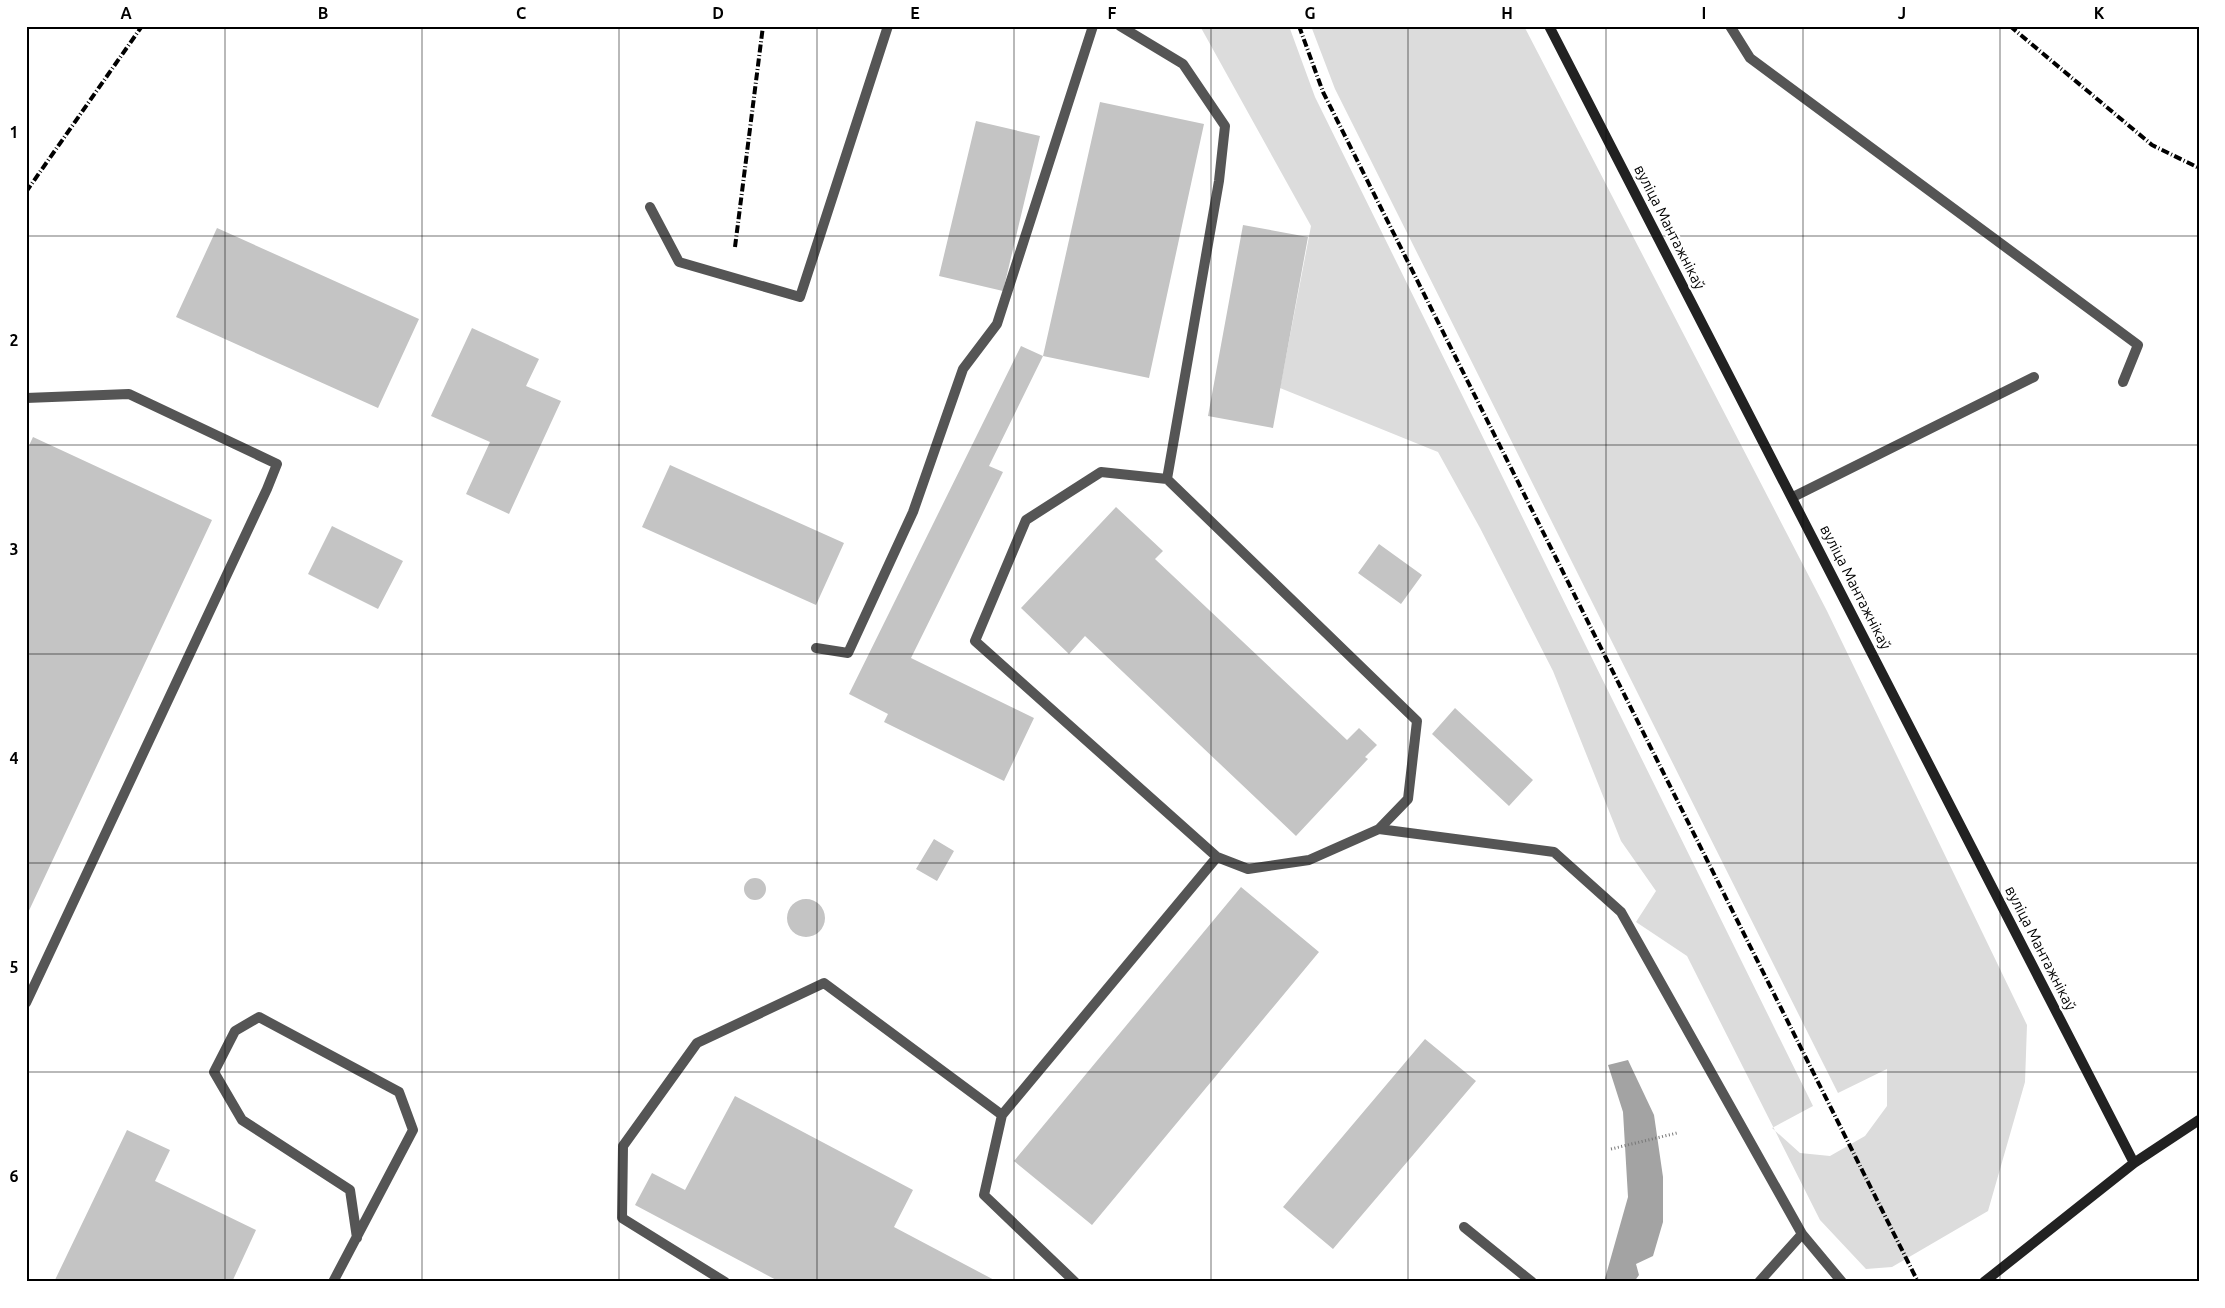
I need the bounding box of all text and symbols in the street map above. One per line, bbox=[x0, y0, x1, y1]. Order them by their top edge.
text: A bbox=[120, 4, 132, 22]
text: B bbox=[318, 4, 328, 22]
text: C bbox=[516, 4, 526, 22]
text: D bbox=[712, 4, 724, 22]
text: E bbox=[910, 4, 920, 22]
text: F bbox=[1108, 4, 1117, 22]
text: G bbox=[1304, 4, 1316, 22]
text: H bbox=[1501, 4, 1513, 22]
text: I bbox=[1702, 4, 1706, 22]
text: J bbox=[1898, 4, 1906, 22]
text: K bbox=[2094, 4, 2105, 22]
text: 1 bbox=[9, 123, 19, 141]
street label: вуліца Мантажнікаў bbox=[1631, 162, 1709, 292]
text: 2 bbox=[9, 331, 19, 349]
street label: вуліца Мантажнікаў bbox=[1817, 522, 1895, 652]
text: 3 bbox=[9, 540, 19, 558]
text: 4 bbox=[9, 749, 19, 767]
street label: вуліца Мантажнікаў bbox=[2002, 883, 2080, 1013]
text: 5 bbox=[9, 958, 19, 976]
text: 6 bbox=[9, 1167, 19, 1185]

